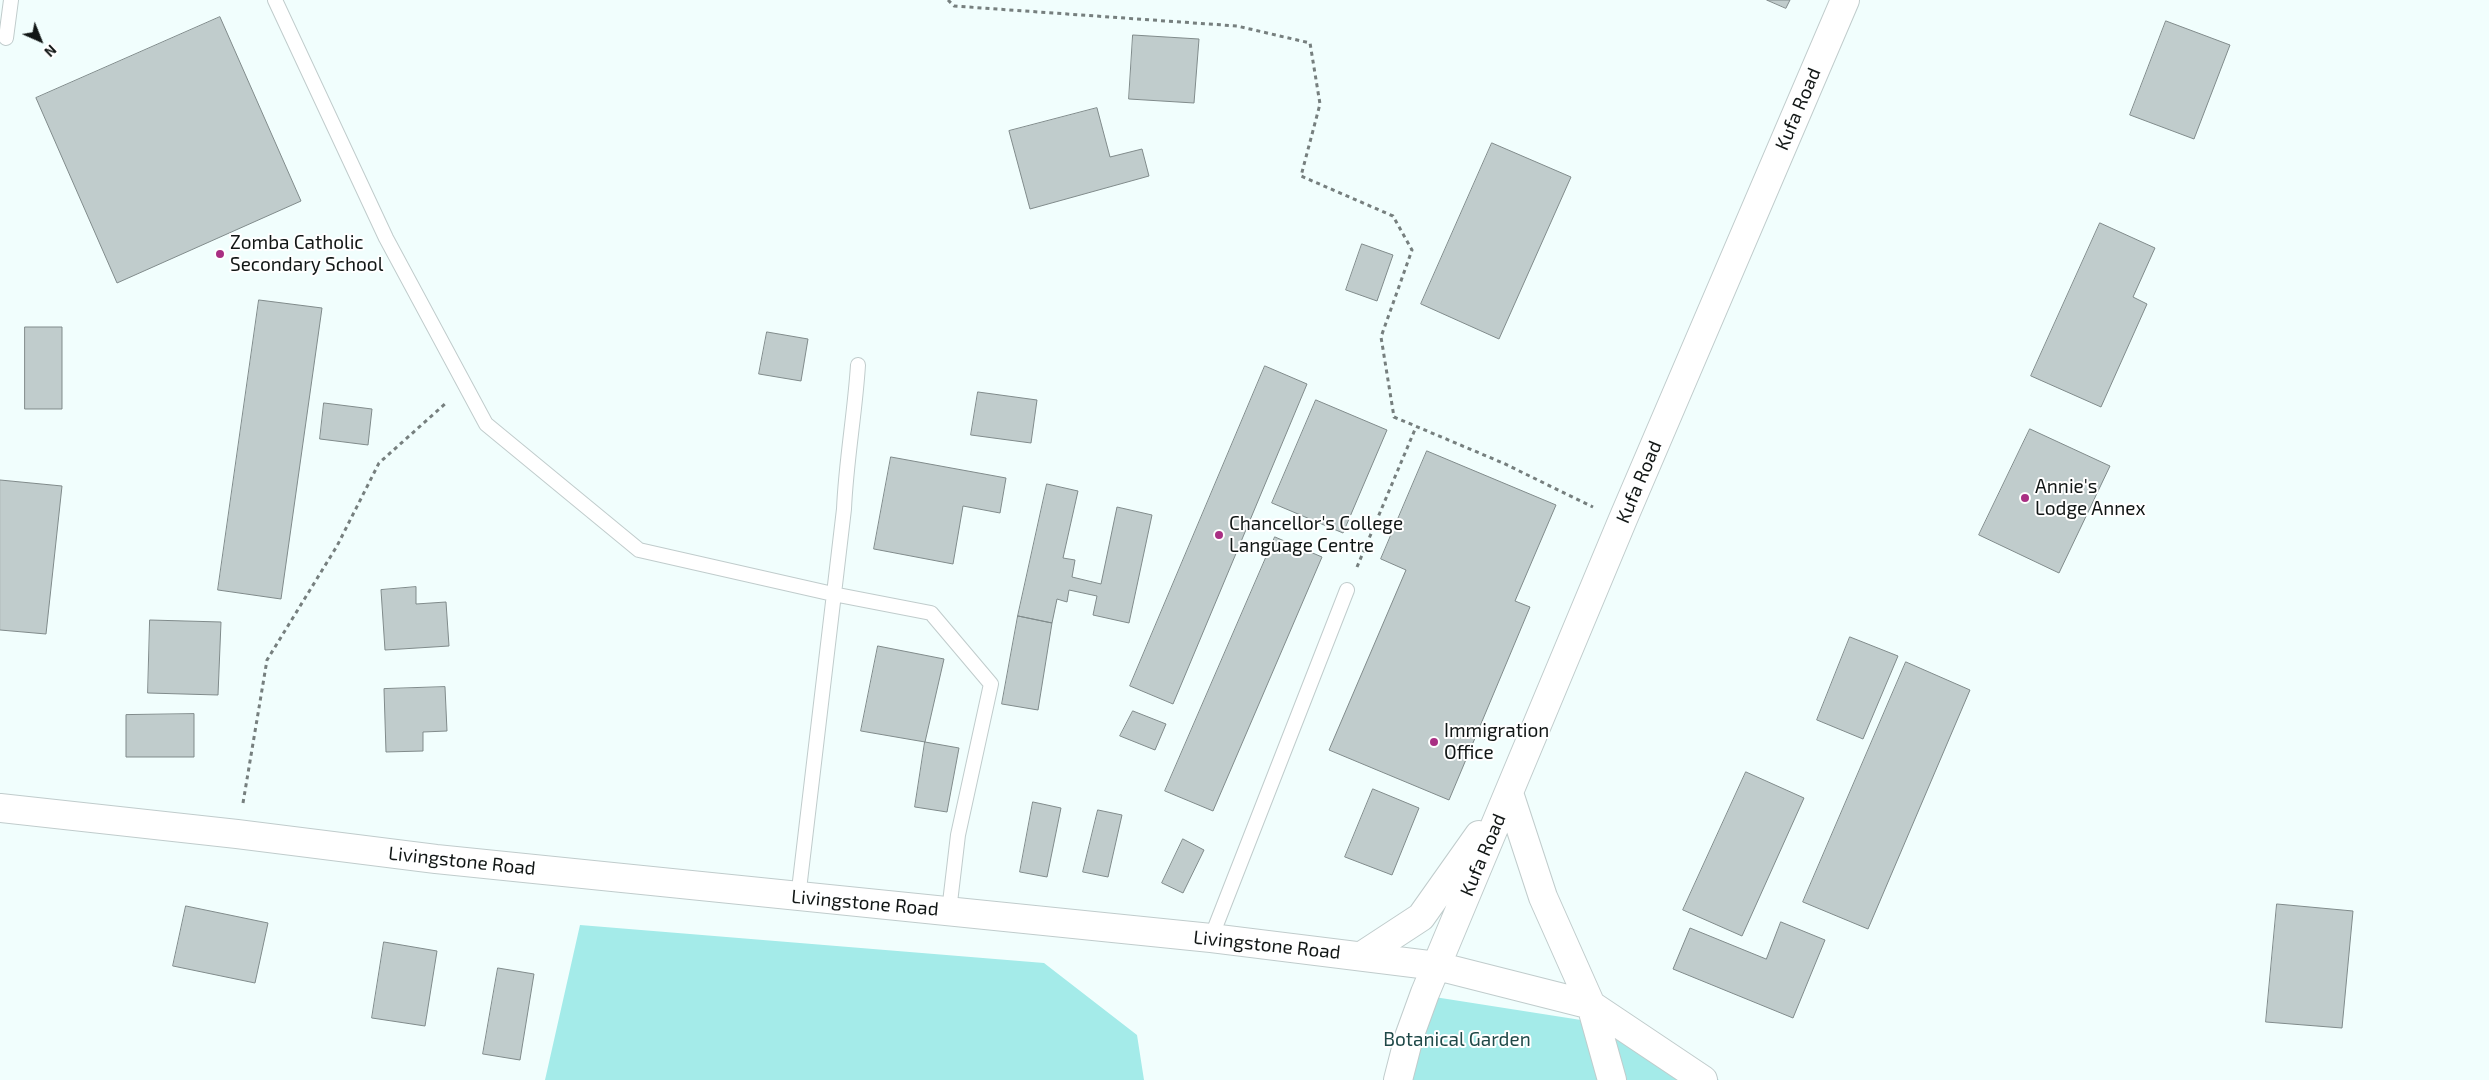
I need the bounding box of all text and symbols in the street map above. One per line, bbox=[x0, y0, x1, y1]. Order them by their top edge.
north arrow bbox=[15, 15, 65, 65]
text: N bbox=[41, 42, 60, 61]
street label: Kufa Road bbox=[1770, 64, 1826, 154]
place label: Zomba Catholic Secondary School bbox=[230, 232, 383, 276]
marker: Zomba Catholic Secondary School bbox=[214, 248, 226, 260]
street label: Kufa Road bbox=[1611, 437, 1667, 527]
place label: Annie's Lodge Annex bbox=[2035, 476, 2146, 520]
marker: Annie's Lodge Annex bbox=[2019, 492, 2031, 504]
place label: Chancellor's College Language Centre bbox=[1229, 513, 1403, 557]
marker: Chancellor's College Language Centre bbox=[1213, 529, 1225, 541]
place label: Immigration Office bbox=[1444, 720, 1549, 764]
marker: Immigration Office bbox=[1428, 736, 1440, 748]
street label: Kufa Road bbox=[1455, 810, 1511, 900]
street label: Livingstone Road bbox=[387, 842, 537, 880]
street label: Livingstone Road bbox=[790, 885, 940, 921]
street label: Livingstone Road bbox=[1192, 926, 1342, 964]
park label: Botanical Garden bbox=[1383, 1029, 1531, 1051]

